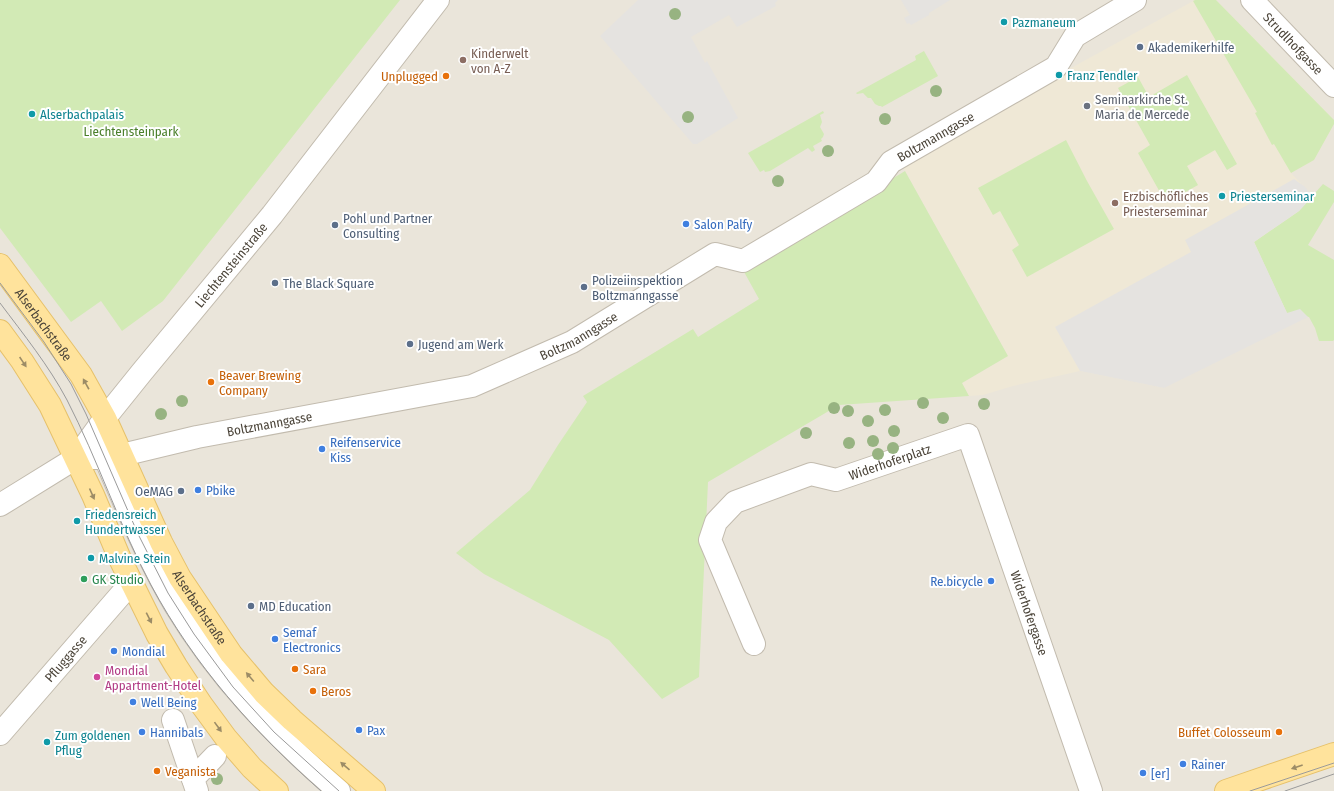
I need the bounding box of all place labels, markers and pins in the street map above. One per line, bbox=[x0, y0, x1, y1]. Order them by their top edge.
place label: Pazmaneum bbox=[1012, 15, 1076, 30]
marker: Pazmaneum bbox=[999, 17, 1009, 27]
place label: Akademikerhilfe bbox=[1148, 40, 1234, 55]
marker: Akademikerhilfe bbox=[1135, 42, 1145, 52]
place label: Kinderwelt von A-Z bbox=[471, 46, 529, 76]
marker: Kinderwelt von A-Z bbox=[458, 55, 468, 65]
place label: Franz Tendler bbox=[1067, 68, 1138, 83]
place label: Unplugged bbox=[381, 69, 438, 84]
marker: Franz Tendler bbox=[1054, 70, 1064, 80]
marker: Unplugged bbox=[441, 71, 451, 81]
place label: Seminarkirche St. Maria de Mercede bbox=[1095, 92, 1189, 122]
marker: Seminarkirche St. Maria de Mercede bbox=[1082, 101, 1092, 111]
place label: Alserbachpalais bbox=[40, 107, 124, 122]
marker: Alserbachpalais bbox=[27, 109, 37, 119]
place label: Erzbischöfliches Priesterseminar bbox=[1123, 189, 1209, 219]
place label: Priesterseminar bbox=[1230, 189, 1315, 204]
marker: Priesterseminar bbox=[1217, 191, 1227, 201]
marker: Erzbischöfliches Priesterseminar bbox=[1110, 198, 1120, 208]
place label: Pohl und Partner Consulting bbox=[343, 211, 433, 241]
place label: Salon Palfy bbox=[694, 217, 753, 232]
marker: Salon Palfy bbox=[681, 219, 691, 229]
marker: Pohl und Partner Consulting bbox=[330, 220, 340, 230]
place label: Polizeiinspektion Boltzmanngasse bbox=[592, 273, 683, 303]
place label: The Black Square bbox=[283, 276, 374, 291]
marker: The Black Square bbox=[270, 278, 280, 288]
marker: Polizeiinspektion Boltzmanngasse bbox=[579, 282, 589, 292]
place label: Jugend am Werk bbox=[418, 337, 505, 352]
marker: Jugend am Werk bbox=[405, 339, 415, 349]
place label: Beaver Brewing Company bbox=[219, 368, 302, 398]
marker: Beaver Brewing Company bbox=[206, 377, 216, 387]
place label: Reifenservice Kiss bbox=[330, 435, 401, 465]
marker: Reifenservice Kiss bbox=[317, 444, 327, 454]
place label: Pbike bbox=[206, 483, 235, 498]
place label: OeMAG bbox=[135, 484, 173, 499]
marker: Pbike bbox=[193, 485, 203, 495]
marker: OeMAG bbox=[176, 486, 186, 496]
place label: Friedensreich Hundertwasser bbox=[85, 507, 166, 537]
marker: Friedensreich Hundertwasser bbox=[72, 516, 82, 526]
place label: Malvine Stein bbox=[99, 551, 170, 566]
marker: Malvine Stein bbox=[86, 553, 96, 563]
place label: GK Studio bbox=[92, 572, 144, 587]
marker: GK Studio bbox=[79, 574, 89, 584]
place label: Re.bicycle bbox=[930, 574, 983, 589]
marker: Re.bicycle bbox=[986, 576, 996, 586]
place label: MD Education bbox=[259, 599, 331, 614]
marker: MD Education bbox=[246, 601, 256, 611]
place label: Semaf Electronics bbox=[283, 625, 341, 655]
marker: Semaf Electronics bbox=[270, 634, 280, 644]
place label: Mondial bbox=[122, 644, 165, 659]
marker: Mondial bbox=[109, 646, 119, 656]
place label: Sara bbox=[303, 662, 326, 677]
place label: Mondial Appartment-Hotel bbox=[105, 663, 202, 693]
marker: Sara bbox=[290, 664, 300, 674]
marker: Mondial Appartment-Hotel bbox=[92, 672, 102, 682]
place label: Beros bbox=[321, 684, 352, 699]
marker: Beros bbox=[308, 686, 318, 696]
place label: Well Being bbox=[141, 695, 198, 710]
marker: Well Being bbox=[128, 697, 138, 707]
place label: Pax bbox=[367, 723, 385, 738]
place label: Hannibals bbox=[150, 725, 204, 740]
marker: Pax bbox=[354, 725, 364, 735]
place label: Buffet Colosseum bbox=[1178, 725, 1271, 740]
marker: Hannibals bbox=[137, 727, 147, 737]
marker: Buffet Colosseum bbox=[1274, 727, 1284, 737]
place label: Zum goldenen Pflug bbox=[55, 728, 130, 758]
marker: Zum goldenen Pflug bbox=[42, 737, 52, 747]
place label: Rainer bbox=[1191, 757, 1226, 772]
marker: Rainer bbox=[1178, 759, 1188, 769]
place label: Veganista bbox=[165, 764, 216, 779]
marker: Veganista bbox=[152, 766, 162, 776]
place label: [er] bbox=[1151, 766, 1170, 781]
marker: [er] bbox=[1138, 768, 1148, 778]

